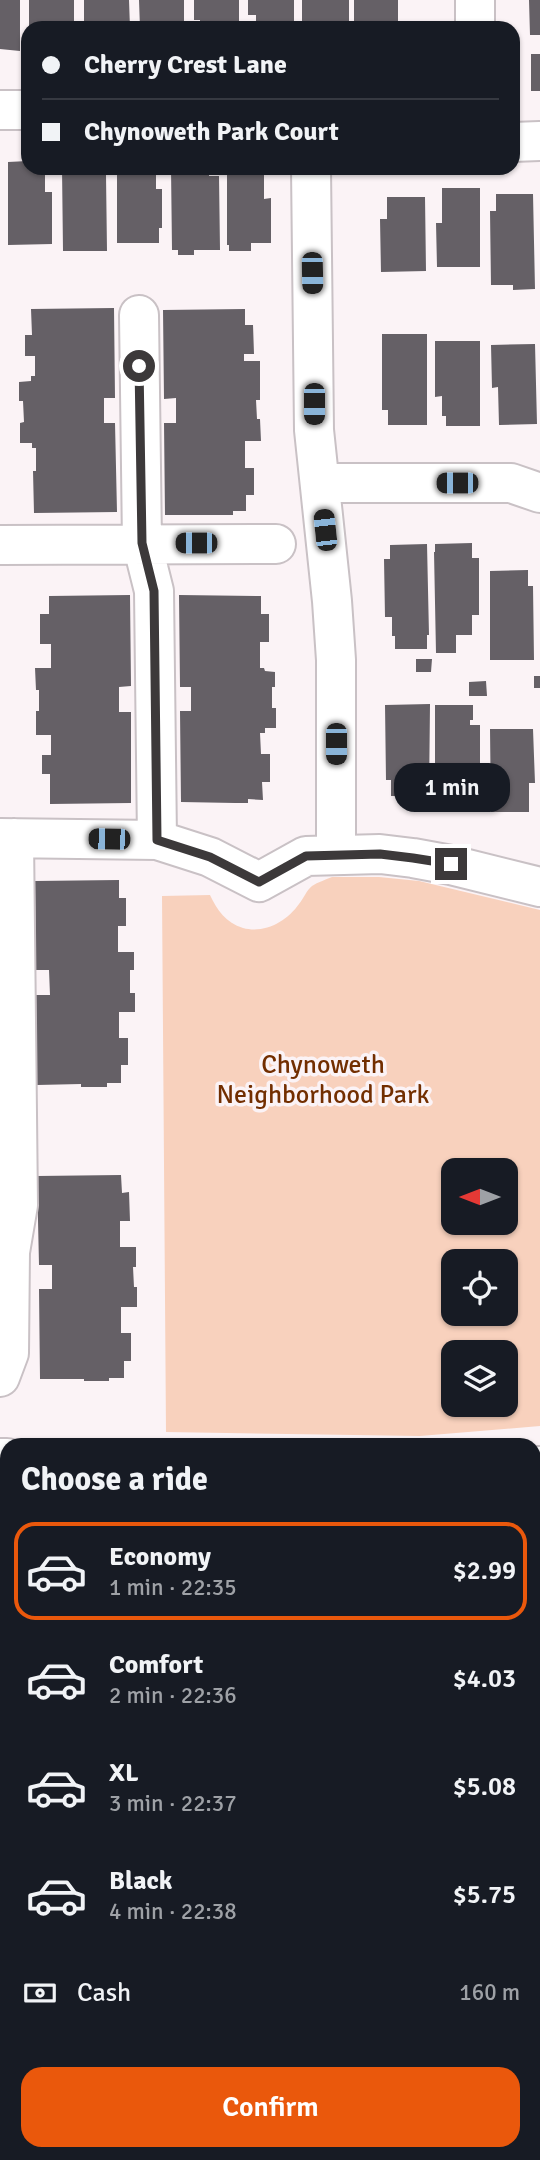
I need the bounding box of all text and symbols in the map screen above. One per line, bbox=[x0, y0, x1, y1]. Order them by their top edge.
text: Cherry Crest Lane bbox=[84, 49, 287, 81]
text: Chynoweth Park Court bbox=[84, 116, 339, 148]
car bbox=[302, 252, 323, 294]
route start bbox=[123, 350, 155, 382]
car bbox=[304, 383, 325, 425]
car bbox=[437, 473, 479, 494]
car bbox=[313, 508, 338, 552]
car bbox=[176, 533, 218, 554]
car bbox=[326, 723, 347, 765]
callout: 1 min bbox=[393, 762, 509, 812]
text: 1 min bbox=[424, 773, 480, 802]
car bbox=[88, 828, 131, 850]
route end bbox=[435, 848, 467, 880]
park label: Chynoweth Neighborhood Park bbox=[216, 1049, 430, 1111]
north arrow bbox=[441, 1158, 518, 1236]
map controls bbox=[441, 1158, 518, 1417]
button: locate bbox=[441, 1249, 518, 1326]
button: layers bbox=[441, 1340, 518, 1417]
text: Choose a ride bbox=[21, 1460, 208, 1499]
icon: car bbox=[25, 1540, 88, 1603]
text: Economy bbox=[109, 1541, 211, 1573]
text: $2.99 bbox=[453, 1555, 516, 1587]
text: 1 min · 22:35 bbox=[109, 1573, 237, 1602]
icon: car bbox=[25, 1648, 88, 1711]
text: Comfort bbox=[109, 1649, 203, 1681]
text: $4.03 bbox=[453, 1663, 516, 1695]
text: 2 min · 22:36 bbox=[109, 1681, 237, 1710]
icon: car bbox=[25, 1756, 88, 1819]
text: XL bbox=[109, 1757, 139, 1789]
text: $5.08 bbox=[453, 1771, 516, 1803]
text: 3 min · 22:37 bbox=[109, 1789, 237, 1818]
icon: car bbox=[25, 1864, 88, 1927]
text: Black bbox=[109, 1865, 172, 1897]
text: $5.75 bbox=[453, 1879, 516, 1911]
text: 4 min · 22:38 bbox=[109, 1897, 237, 1926]
icon: cash bbox=[21, 1974, 59, 2012]
text: Cash bbox=[77, 1977, 131, 2009]
text: 160 m bbox=[459, 1978, 520, 2007]
button: Confirm bbox=[21, 2067, 520, 2147]

